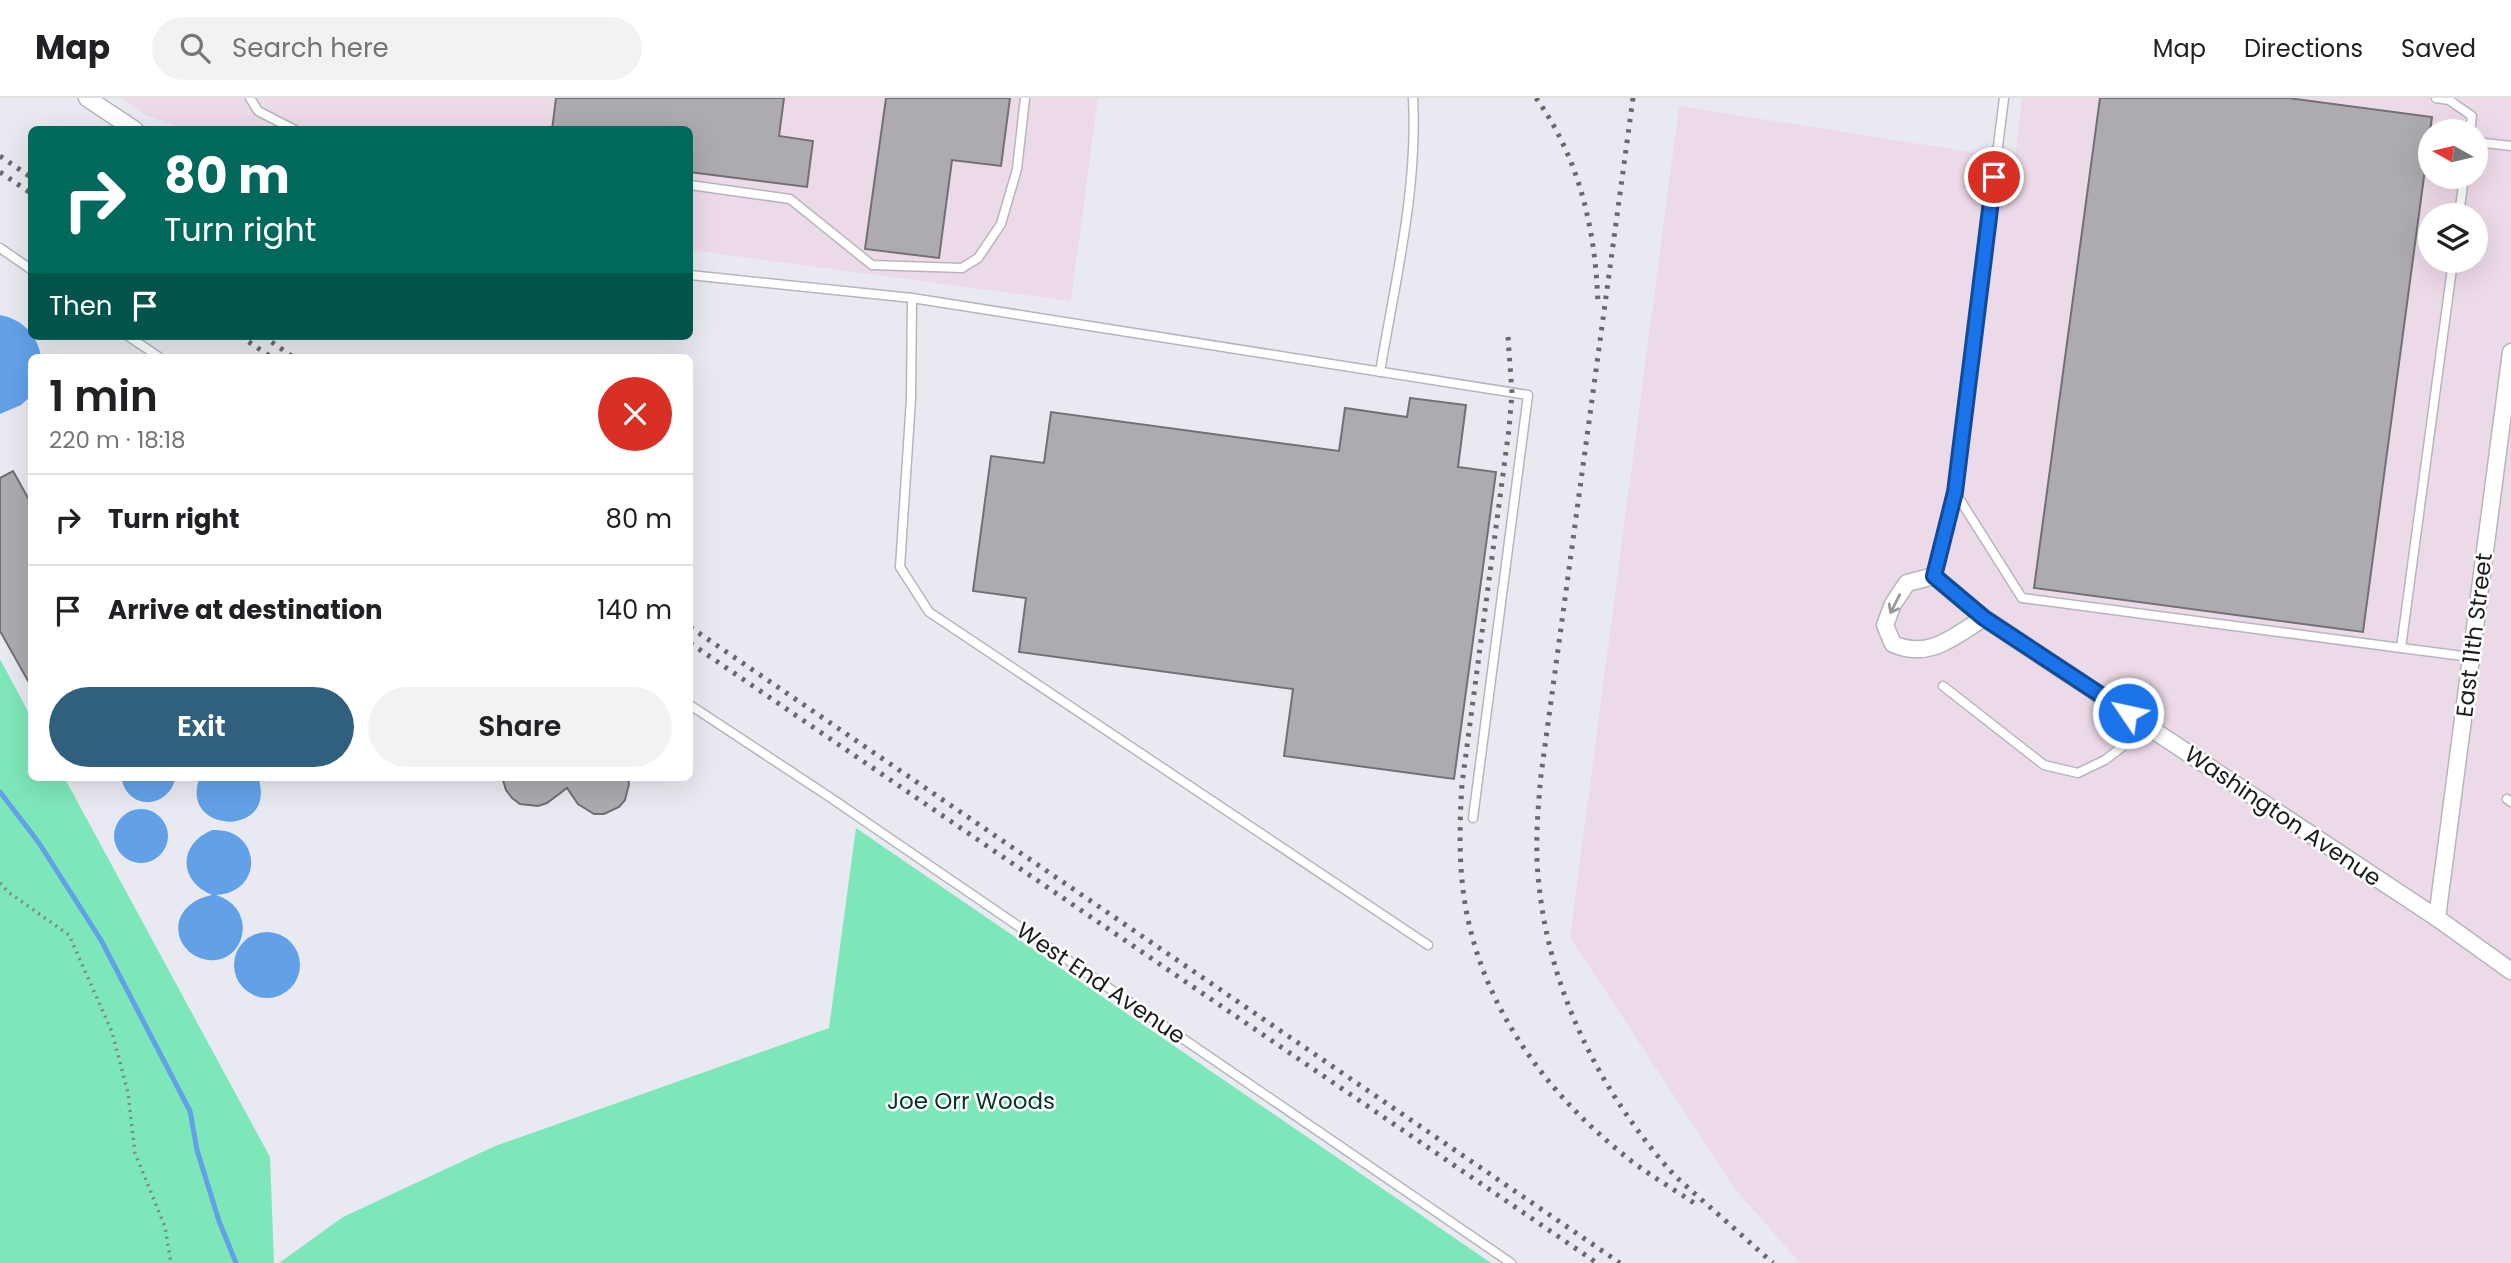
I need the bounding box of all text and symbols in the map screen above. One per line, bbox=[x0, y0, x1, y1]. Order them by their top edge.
search box bbox=[152, 17, 642, 80]
text: Map bbox=[35, 24, 110, 71]
icon: search bbox=[176, 29, 214, 67]
text: Search here bbox=[232, 30, 389, 66]
text: Map bbox=[2153, 32, 2206, 65]
text: Directions bbox=[2244, 32, 2363, 65]
text: Saved bbox=[2401, 32, 2476, 65]
north arrow bbox=[2418, 119, 2488, 189]
map controls bbox=[2418, 119, 2488, 273]
text: 80 m bbox=[164, 142, 290, 210]
pin bbox=[1964, 147, 2024, 207]
icon: right bbox=[49, 154, 140, 245]
icon: arrive bbox=[1975, 158, 2013, 196]
button: layers bbox=[2418, 203, 2488, 273]
text: Turn right bbox=[164, 207, 316, 252]
icon: arrive bbox=[126, 287, 164, 325]
text: Then bbox=[49, 288, 112, 324]
text: 1 min bbox=[49, 367, 158, 426]
button: close bbox=[598, 377, 672, 451]
text: 220 m · 18:18 bbox=[49, 424, 186, 456]
icon: right bbox=[49, 501, 87, 539]
text: Turn right bbox=[108, 501, 240, 537]
text: 80 m bbox=[606, 501, 672, 537]
street label: East 11th Street bbox=[2448, 551, 2500, 719]
icon: arrive bbox=[49, 592, 87, 630]
text: Arrive at destination bbox=[108, 592, 383, 628]
text: 140 m bbox=[597, 592, 672, 628]
one-way arrow bbox=[1887, 593, 1901, 614]
position arrow bbox=[2091, 676, 2165, 750]
button: Exit bbox=[49, 687, 354, 767]
button: Share bbox=[368, 687, 672, 767]
street label: Washington Avenue bbox=[2178, 738, 2388, 894]
street label: West End Avenue bbox=[1010, 914, 1192, 1052]
park label: Joe Orr Woods bbox=[887, 1085, 1055, 1117]

